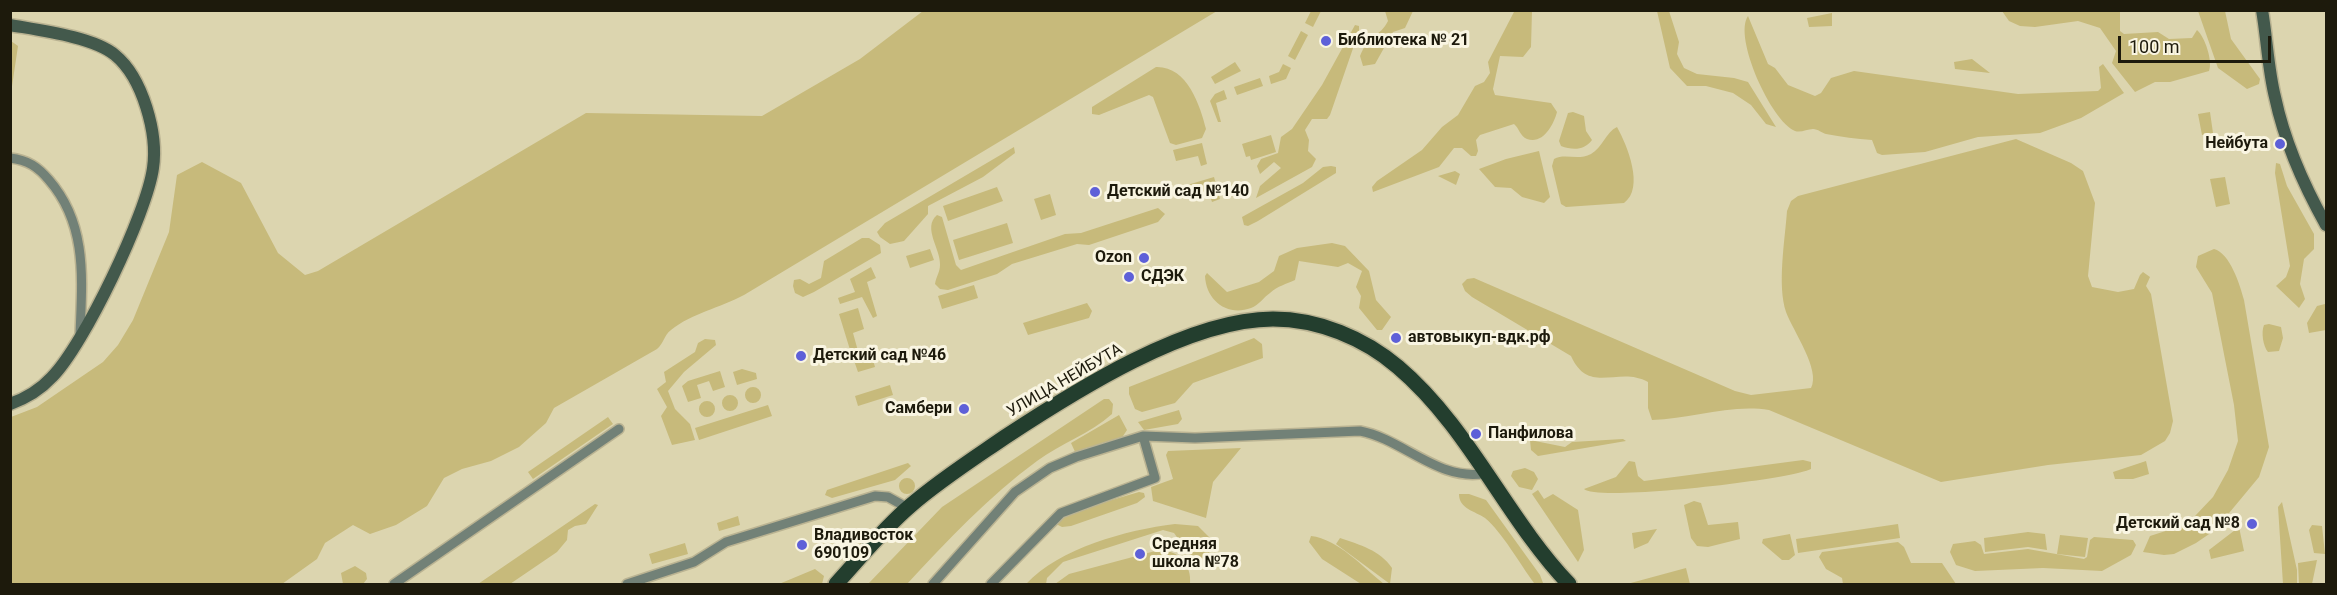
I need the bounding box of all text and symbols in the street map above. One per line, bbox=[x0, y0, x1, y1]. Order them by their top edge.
scale bar bbox=[2121, 24, 2274, 62]
place label: Библиотека № 21 bbox=[1338, 31, 1469, 51]
marker: Библиотека № 21 bbox=[1319, 34, 1333, 48]
text: 100 m bbox=[2129, 36, 2180, 57]
place label: Нейбута bbox=[2205, 134, 2268, 154]
marker: Нейбута bbox=[2273, 137, 2287, 151]
place label: Детский сад №140 bbox=[1107, 182, 1249, 202]
marker: Детский сад №140 bbox=[1088, 185, 1102, 199]
place label: Ozon bbox=[1095, 248, 1132, 268]
marker: Ozon bbox=[1137, 251, 1151, 265]
place label: СДЭК bbox=[1141, 267, 1184, 287]
marker: СДЭК bbox=[1122, 270, 1136, 284]
place label: автовыкуп-вдк.рф bbox=[1408, 328, 1551, 348]
marker: автовыкуп-вдк.рф bbox=[1389, 331, 1403, 345]
street label: УЛИЦА НЕЙБУТА bbox=[1004, 340, 1126, 422]
place label: Детский сад №46 bbox=[813, 346, 946, 366]
marker: Детский сад №46 bbox=[794, 349, 808, 363]
place label: Самбери bbox=[885, 399, 952, 419]
marker: Самбери bbox=[957, 402, 971, 416]
place label: Панфилова bbox=[1488, 424, 1573, 444]
marker: Панфилова bbox=[1469, 427, 1483, 441]
place label: Детский сад №8 bbox=[2116, 514, 2240, 534]
marker: Детский сад №8 bbox=[2245, 517, 2259, 531]
place label: Владивосток 690109 bbox=[814, 526, 913, 564]
place label: Средняя школа №78 bbox=[1152, 535, 1239, 573]
marker: Владивосток 690109 bbox=[795, 538, 809, 552]
marker: Средняя школа №78 bbox=[1133, 547, 1147, 561]

